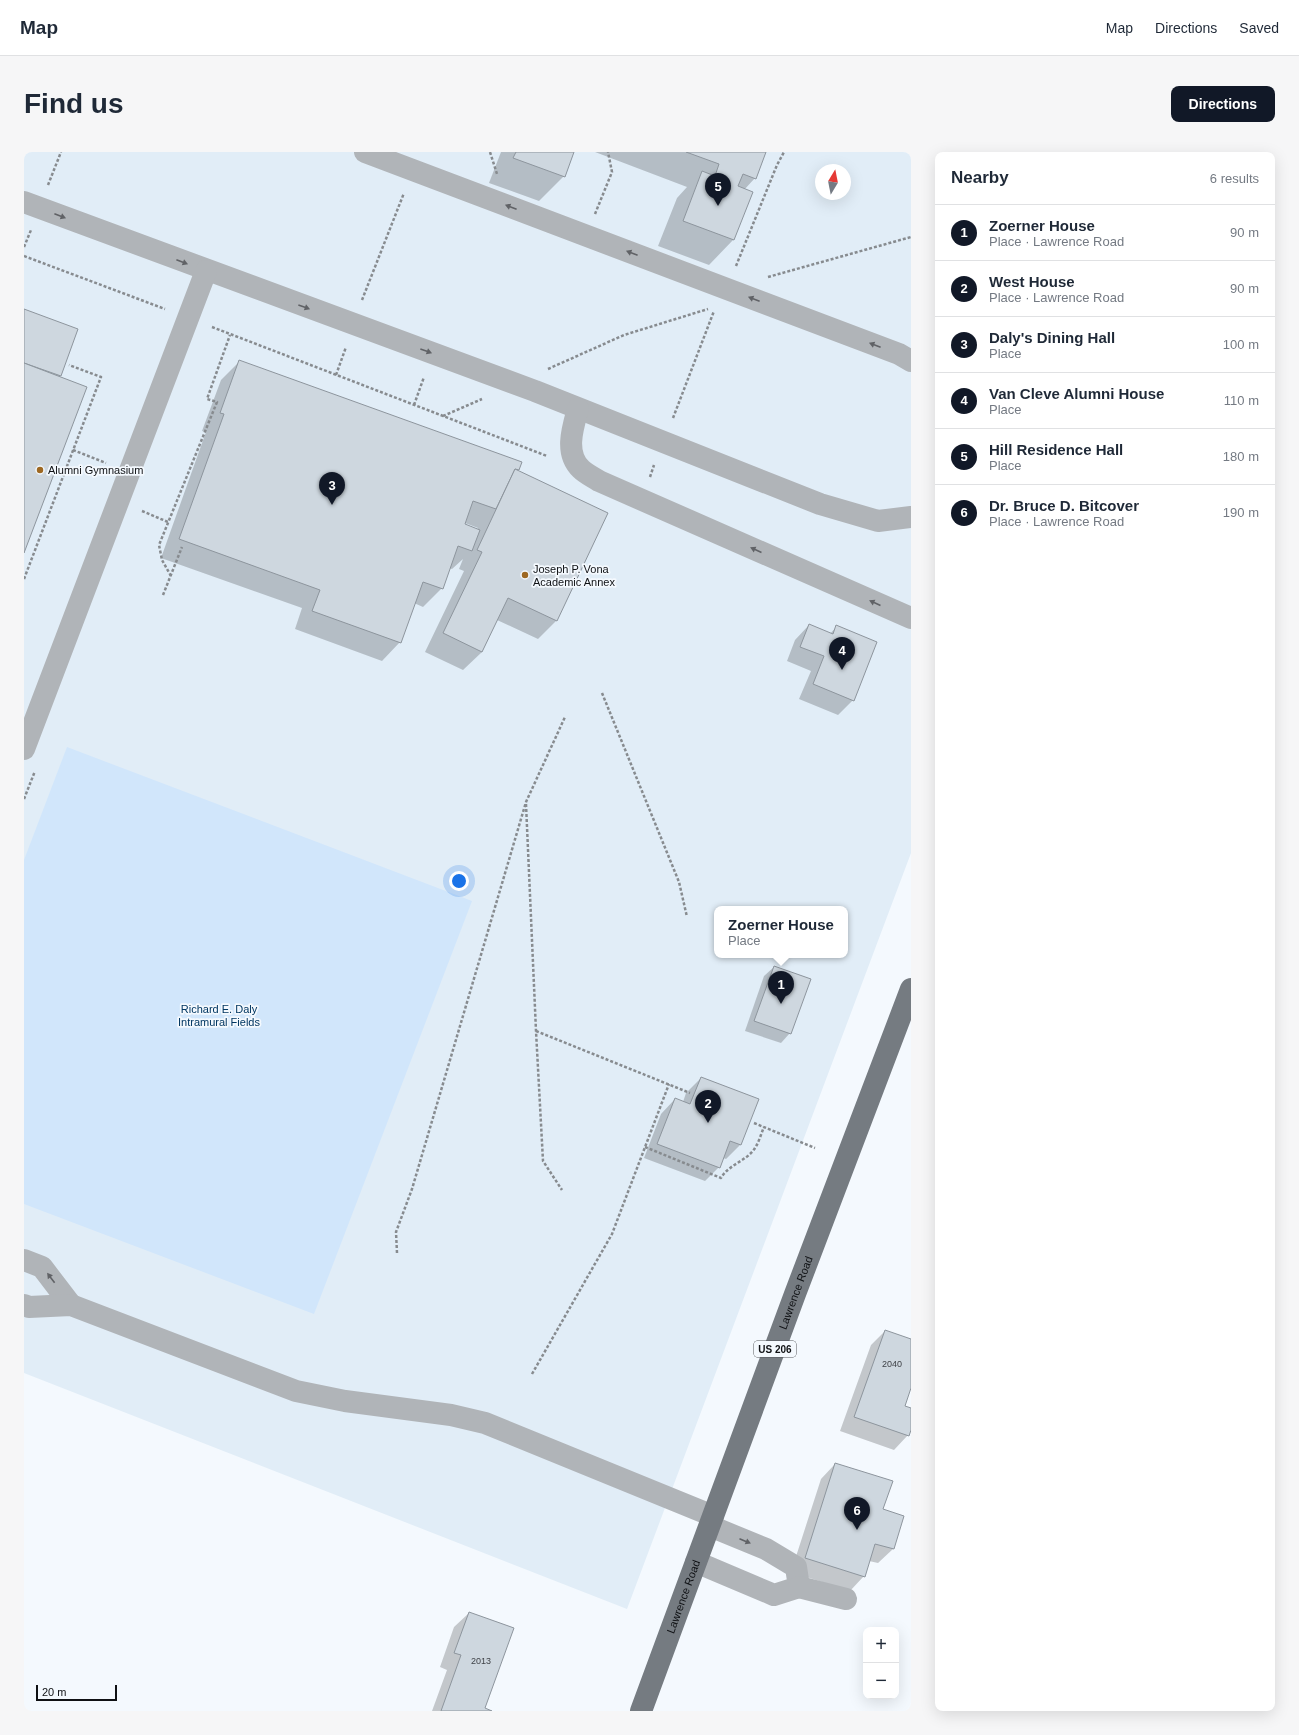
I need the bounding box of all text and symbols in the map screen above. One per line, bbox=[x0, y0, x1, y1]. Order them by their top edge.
text: Map bbox=[20, 17, 58, 38]
text: Map bbox=[1106, 20, 1133, 36]
text: Directions bbox=[1155, 20, 1217, 36]
text: Saved bbox=[1239, 20, 1279, 36]
button: Directions bbox=[1171, 86, 1275, 122]
text: Find us bbox=[24, 88, 124, 119]
north arrow bbox=[815, 164, 851, 200]
text: Nearby bbox=[951, 168, 1009, 187]
text: 6 results bbox=[1210, 171, 1259, 186]
pin: 5 bbox=[705, 173, 731, 206]
one-way arrow bbox=[504, 204, 516, 210]
one-way arrow bbox=[55, 214, 67, 220]
text: Zoerner House bbox=[989, 217, 1095, 234]
text: 1 bbox=[960, 225, 968, 240]
text: 90 m bbox=[1230, 225, 1259, 240]
text: Place · Lawrence Road bbox=[989, 234, 1124, 249]
one-way arrow bbox=[626, 250, 638, 256]
one-way arrow bbox=[177, 259, 189, 265]
text: West House bbox=[989, 273, 1075, 290]
text: 2 bbox=[960, 281, 968, 296]
text: 90 m bbox=[1230, 281, 1259, 296]
text: Place · Lawrence Road bbox=[989, 290, 1124, 305]
one-way arrow bbox=[747, 296, 759, 302]
one-way arrow bbox=[299, 304, 311, 310]
text: Daly's Dining Hall bbox=[989, 329, 1115, 346]
text: 3 bbox=[960, 337, 968, 352]
text: 100 m bbox=[1223, 337, 1259, 352]
one-way arrow bbox=[869, 342, 881, 348]
text: Place bbox=[989, 346, 1022, 361]
one-way arrow bbox=[421, 349, 433, 355]
text: Van Cleve Alumni House bbox=[989, 385, 1164, 402]
text: 4 bbox=[960, 393, 968, 408]
text: 110 m bbox=[1224, 393, 1259, 408]
text: Place bbox=[989, 402, 1022, 417]
text: Hill Residence Hall bbox=[989, 441, 1123, 458]
text: 5 bbox=[960, 449, 968, 464]
text: 180 m bbox=[1223, 449, 1259, 464]
text: Place bbox=[989, 458, 1022, 473]
place label: Alumni Gymnasium bbox=[48, 464, 143, 476]
marker: Alumni Gymnasium bbox=[35, 465, 45, 475]
pin: 3 bbox=[319, 472, 345, 505]
text: Dr. Bruce D. Bitcover bbox=[989, 497, 1139, 514]
text: 6 bbox=[960, 505, 968, 520]
text: 190 m bbox=[1223, 505, 1259, 520]
text: Place · Lawrence Road bbox=[989, 514, 1124, 529]
one-way arrow bbox=[750, 547, 762, 553]
place label: Joseph P. Vona Academic Annex bbox=[533, 563, 615, 588]
marker: Joseph P. Vona Academic Annex bbox=[520, 570, 530, 580]
one-way arrow bbox=[870, 600, 881, 606]
pin: 4 bbox=[829, 637, 855, 670]
your location bbox=[449, 871, 469, 891]
popup bbox=[714, 906, 848, 958]
text: Zoerner House bbox=[728, 916, 834, 933]
text: Place bbox=[728, 933, 761, 948]
pin: 1 bbox=[768, 971, 794, 1004]
park label: Richard E. Daly Intramural Fields bbox=[178, 1003, 260, 1028]
pin: 2 bbox=[695, 1090, 721, 1123]
street label: Lawrence Road bbox=[777, 1254, 815, 1331]
one-way arrow bbox=[47, 1273, 55, 1284]
road number: US 206 bbox=[754, 1341, 796, 1357]
house number: 2040 bbox=[882, 1359, 902, 1369]
pin: 6 bbox=[844, 1497, 870, 1530]
one-way arrow bbox=[740, 1538, 752, 1544]
street label: Lawrence Road bbox=[664, 1558, 702, 1635]
map controls bbox=[863, 1627, 899, 1699]
button: + bbox=[863, 1627, 899, 1663]
house number: 2013 bbox=[471, 1656, 491, 1666]
button: − bbox=[863, 1663, 899, 1699]
scale bar bbox=[36, 1683, 117, 1702]
text: 20 m bbox=[42, 1686, 66, 1698]

